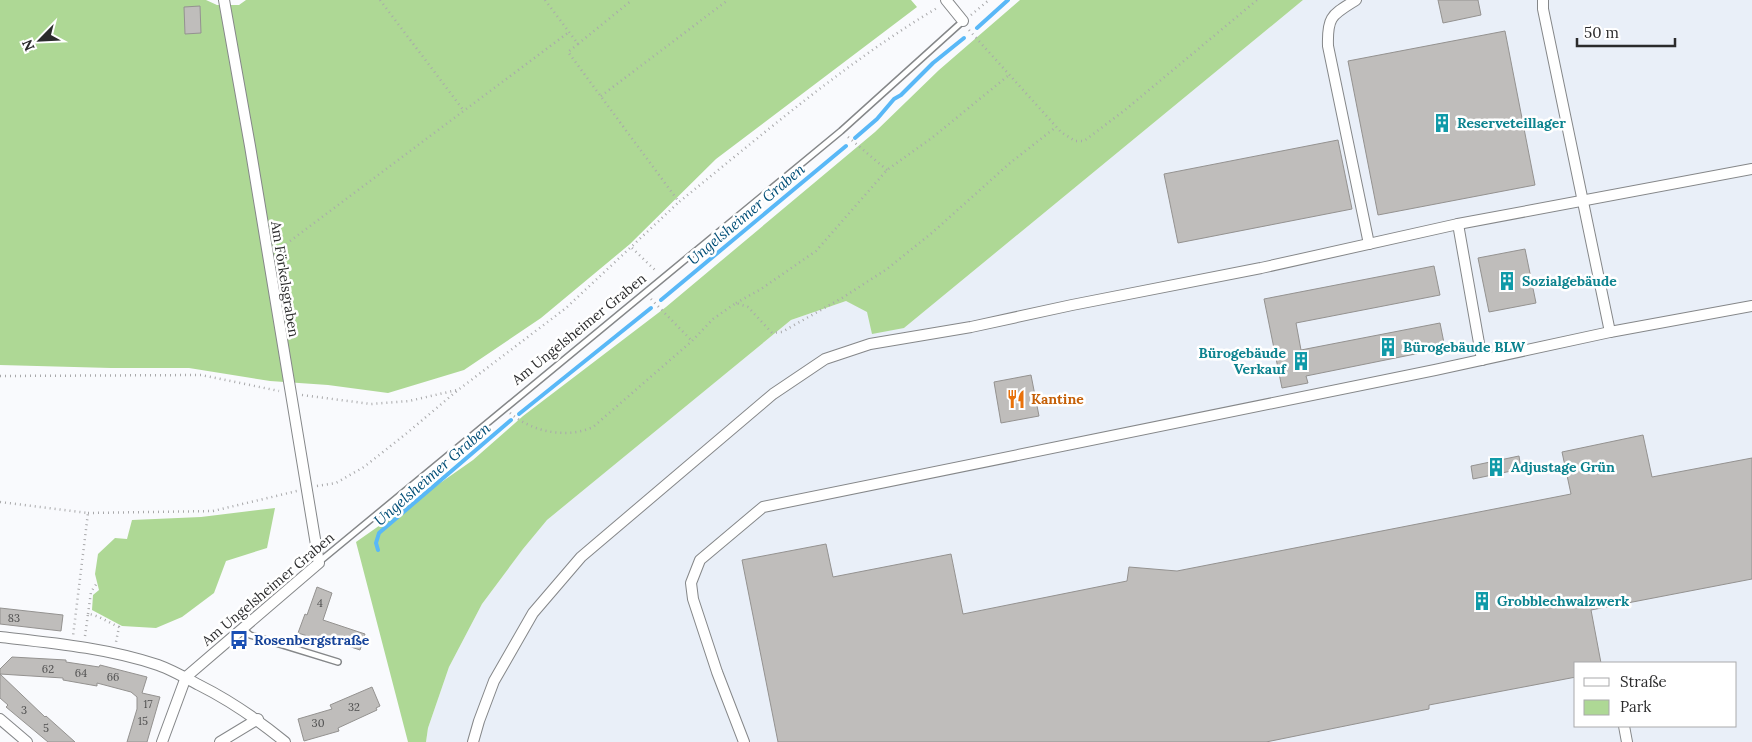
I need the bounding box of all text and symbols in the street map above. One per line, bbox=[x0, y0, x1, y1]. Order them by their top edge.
north arrow bbox=[15, 15, 65, 65]
scale bar bbox=[1577, 15, 1674, 47]
text: 50 m bbox=[1584, 23, 1619, 42]
text: N bbox=[18, 37, 39, 54]
building icon: Reserveteillager bbox=[1431, 112, 1453, 134]
place label: Reserveteillager bbox=[1457, 114, 1566, 132]
water label: Ungelsheimer Graben bbox=[683, 159, 809, 269]
street label: Am Förkelsgraben bbox=[267, 219, 303, 339]
street label: Am Ungelsheimer Graben bbox=[508, 269, 650, 389]
building icon: Sozialgebäude bbox=[1496, 270, 1518, 292]
place label: Sozialgebäude bbox=[1522, 272, 1617, 290]
building icon: Bürogebäude BLW bbox=[1377, 336, 1399, 358]
place label: Bürogebäude BLW bbox=[1403, 338, 1526, 356]
place label: Bürogebäude Verkauf bbox=[1199, 344, 1287, 378]
building icon: Bürogebäude Verkauf bbox=[1290, 350, 1312, 372]
restaurant icon: Kantine bbox=[1005, 388, 1027, 410]
place label: Kantine bbox=[1031, 390, 1084, 408]
water label: Ungelsheimer Graben bbox=[370, 418, 495, 530]
building icon: Adjustage Grün bbox=[1485, 456, 1507, 478]
place label: Adjustage Grün bbox=[1511, 458, 1615, 476]
street label: Am Ungelsheimer Graben bbox=[197, 528, 338, 650]
building icon: Grobblechwalzwerk bbox=[1471, 590, 1493, 612]
place label: Grobblechwalzwerk bbox=[1497, 592, 1630, 610]
house number: 4 bbox=[317, 596, 323, 610]
house number: 83 bbox=[8, 611, 20, 625]
bus stop icon: Rosenbergstraße bbox=[228, 629, 250, 651]
place label: Rosenbergstraße bbox=[254, 631, 370, 649]
house number: 62 bbox=[42, 662, 54, 676]
legend bbox=[1574, 662, 1737, 727]
house number: 64 bbox=[75, 666, 87, 680]
house number: 66 bbox=[107, 670, 119, 684]
text: Straße bbox=[1620, 672, 1667, 691]
house number: 17 bbox=[143, 697, 153, 711]
text: Park bbox=[1620, 697, 1651, 716]
house number: 32 bbox=[348, 700, 360, 714]
house number: 3 bbox=[21, 703, 27, 717]
house number: 15 bbox=[138, 714, 148, 728]
house number: 30 bbox=[312, 716, 325, 730]
house number: 5 bbox=[43, 721, 49, 735]

